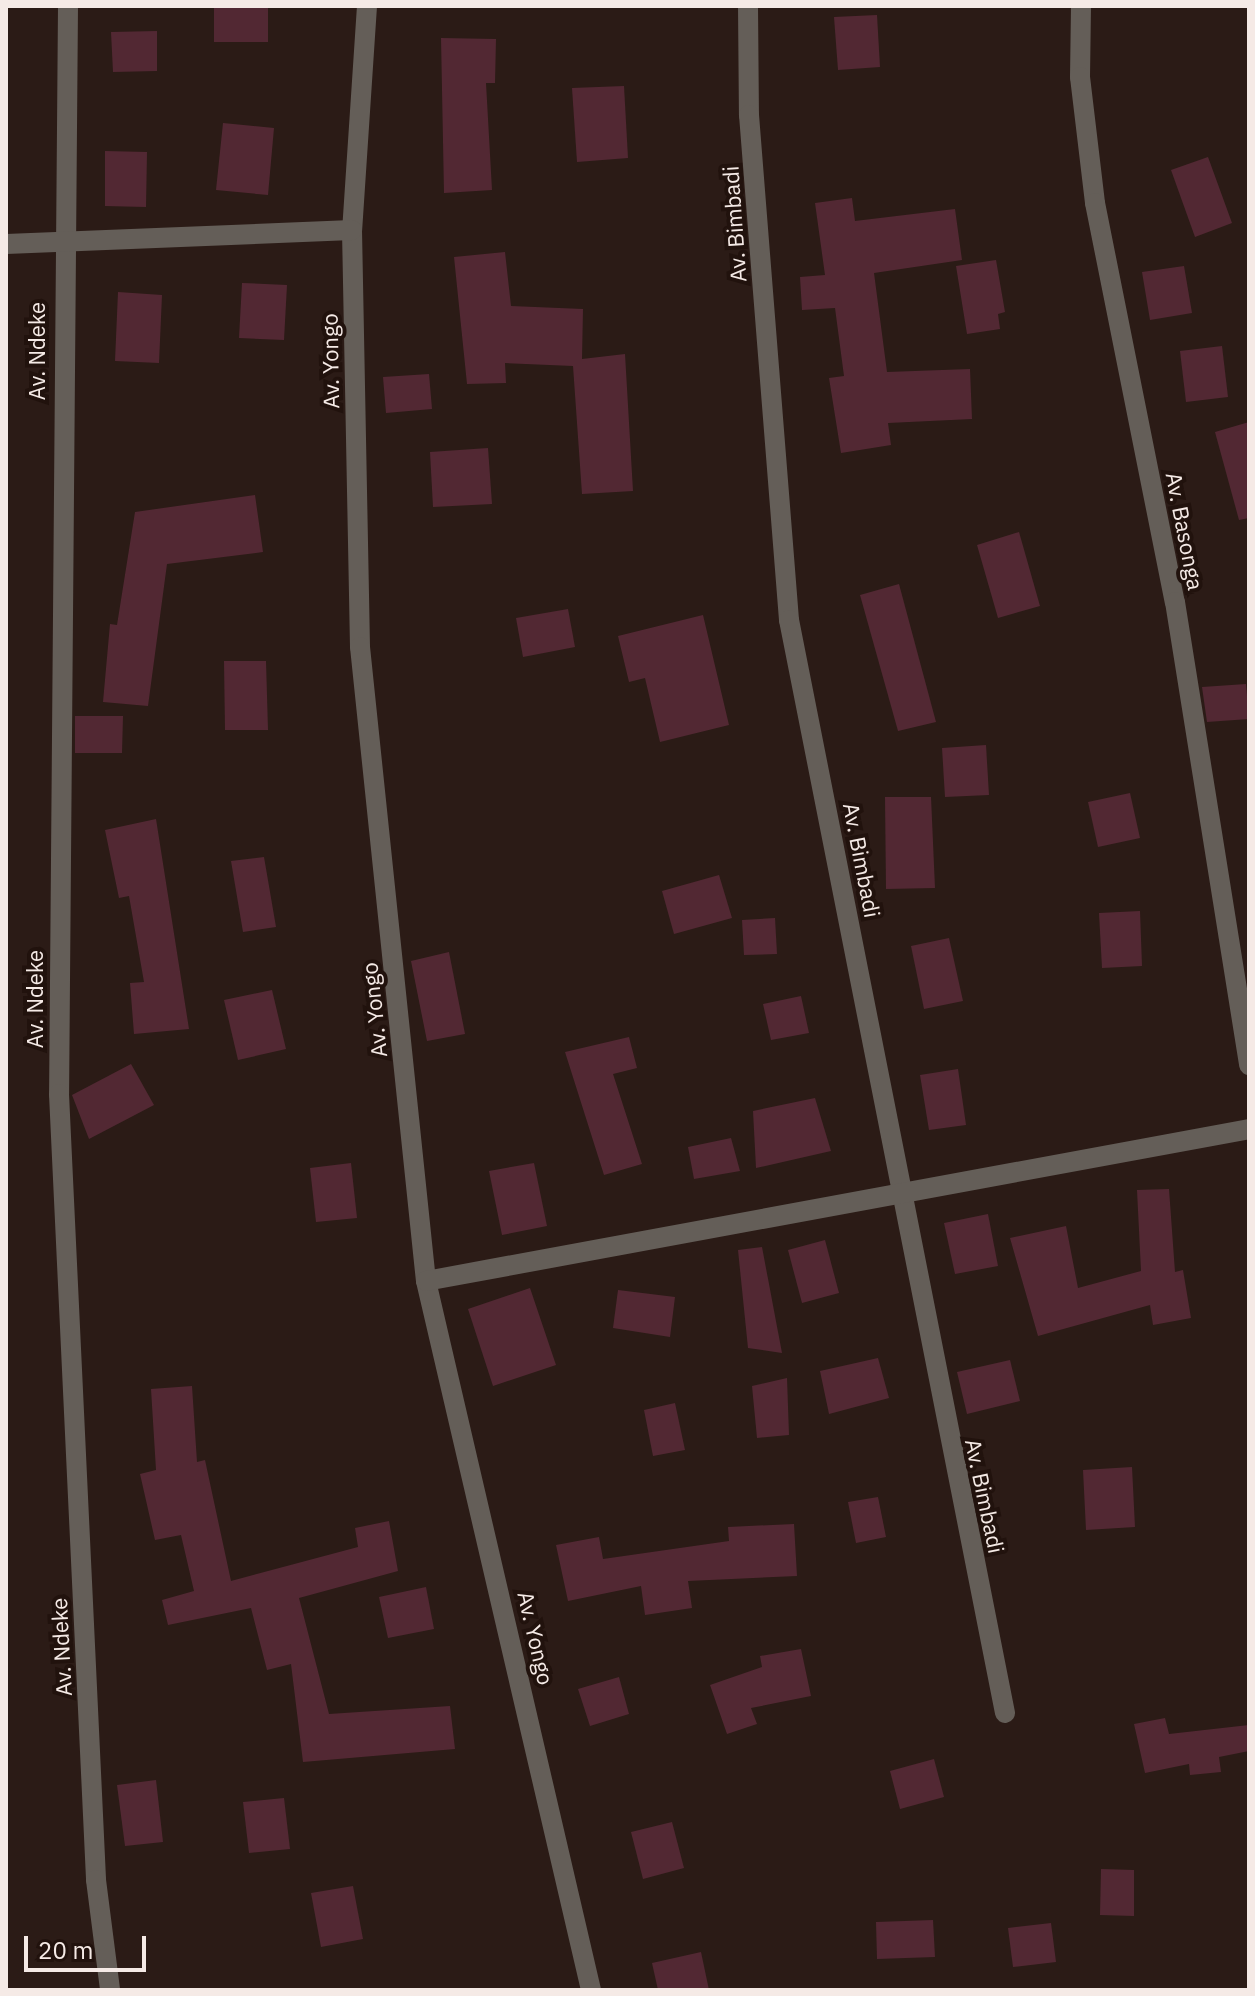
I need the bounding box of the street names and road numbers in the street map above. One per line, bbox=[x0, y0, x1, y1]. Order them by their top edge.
street label: Av. Bimbadi bbox=[717, 165, 751, 283]
street label: Av. Ndeke bbox=[24, 302, 50, 400]
street label: Av. Yongo bbox=[316, 313, 344, 409]
street label: Av. Basonga bbox=[1161, 470, 1209, 592]
street label: Av. Bimbadi bbox=[838, 800, 886, 920]
street label: Av. Ndeke bbox=[22, 950, 48, 1048]
street label: Av. Yongo bbox=[356, 961, 392, 1059]
street label: Av. Bimbadi bbox=[960, 1436, 1010, 1556]
street label: Av. Yongo bbox=[512, 1589, 560, 1687]
street label: Av. Ndeke bbox=[45, 1597, 77, 1697]

